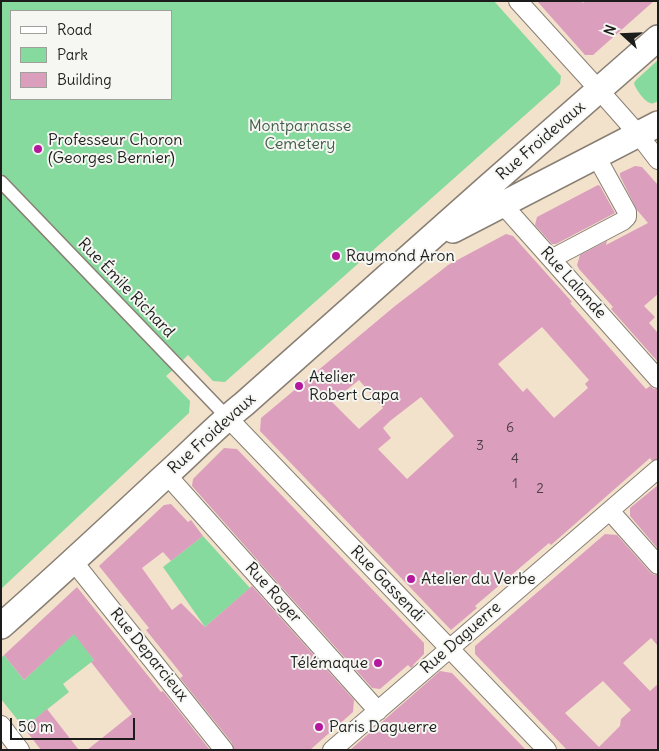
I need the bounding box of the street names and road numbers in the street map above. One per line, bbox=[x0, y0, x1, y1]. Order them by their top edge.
street label: Rue Froidevaux bbox=[493, 97, 589, 185]
street label: Rue Émile Richard bbox=[74, 234, 178, 342]
street label: Rue Lalande bbox=[536, 243, 610, 323]
street label: Rue Froidevaux bbox=[164, 390, 260, 478]
street label: Rue Gassendi bbox=[346, 542, 428, 626]
street label: Rue Roger bbox=[241, 559, 305, 627]
street label: Rue Daguerre bbox=[417, 598, 505, 678]
street label: Rue Deparcieux bbox=[106, 605, 192, 705]

